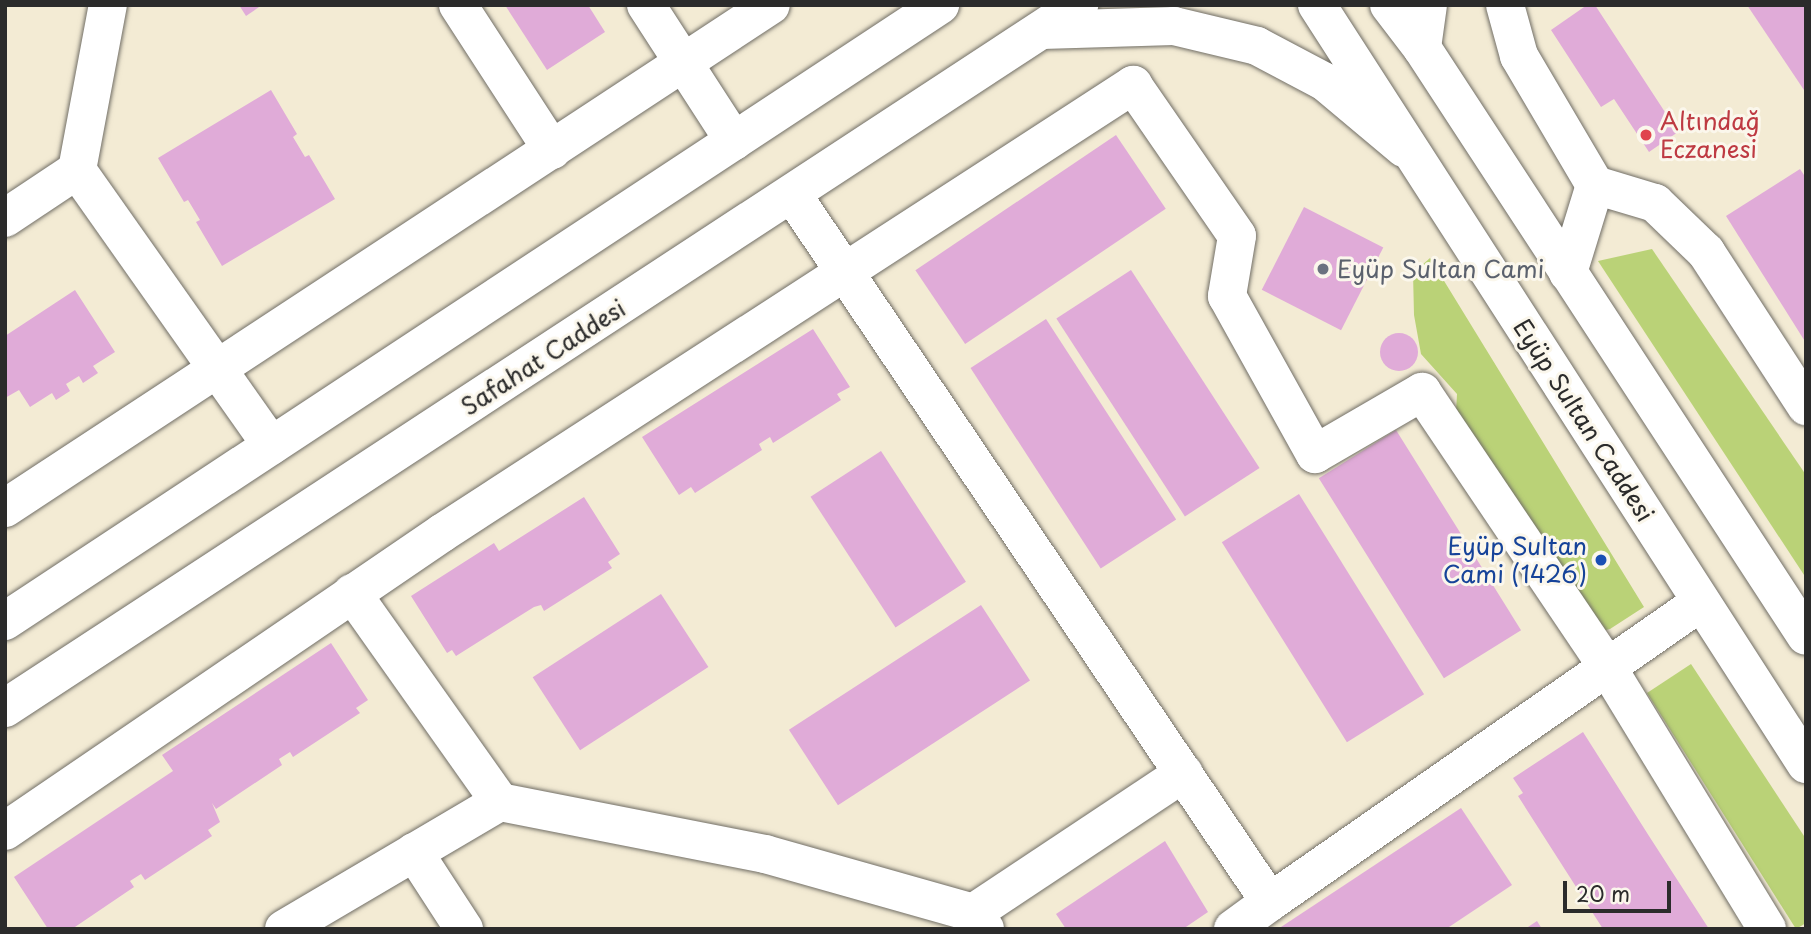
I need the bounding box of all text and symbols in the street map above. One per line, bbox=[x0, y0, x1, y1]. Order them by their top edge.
place label: Altındağ Eczanesi bbox=[1660, 107, 1760, 163]
marker: Altındağ Eczanesi bbox=[1638, 127, 1654, 143]
place label: Eyüp Sultan Cami bbox=[1337, 255, 1546, 283]
marker: Eyüp Sultan Cami bbox=[1315, 261, 1331, 277]
street label: Safahat Caddesi bbox=[456, 293, 630, 421]
street label: Eyüp Sultan Caddesi bbox=[1507, 312, 1661, 528]
place label: Eyüp Sultan Cami (1426) bbox=[1442, 532, 1587, 588]
marker: Eyüp Sultan Cami (1426) bbox=[1593, 552, 1609, 568]
scale bar bbox=[1566, 867, 1674, 911]
text: 20 m bbox=[1576, 877, 1630, 909]

